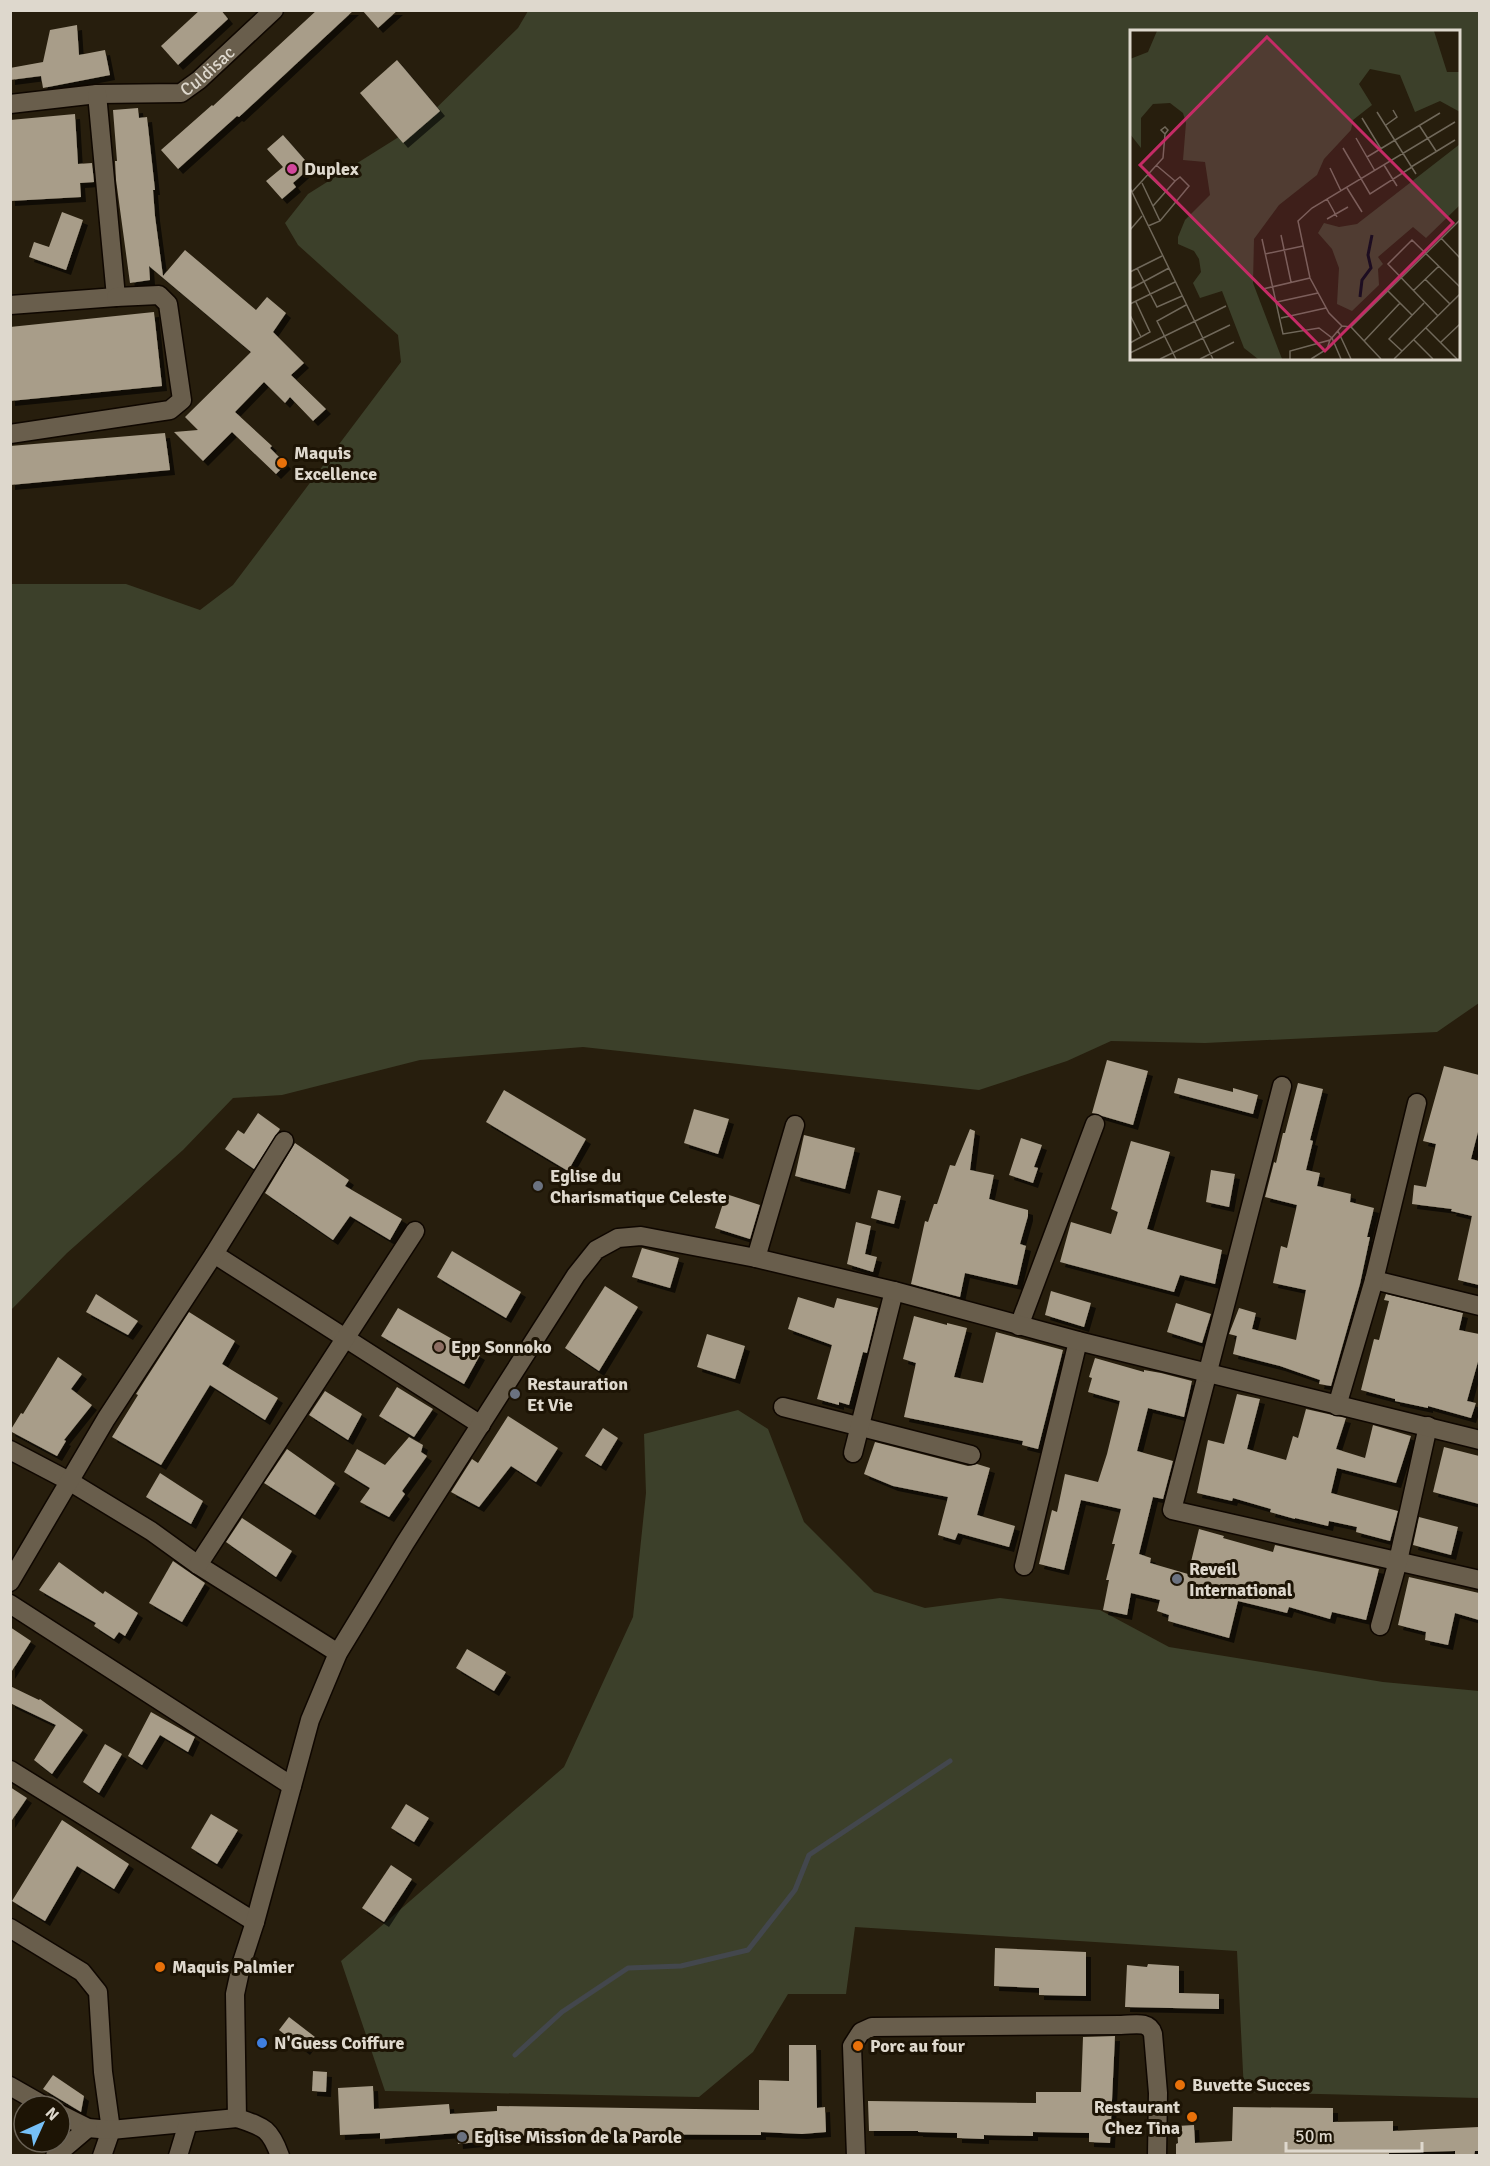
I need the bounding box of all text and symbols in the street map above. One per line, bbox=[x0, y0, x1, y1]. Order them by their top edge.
inset map bbox=[1130, 30, 1460, 360]
street label: Culdisac bbox=[176, 41, 239, 101]
place label: Duplex bbox=[304, 158, 359, 180]
marker: Duplex bbox=[285, 162, 299, 176]
place label: Maquis Excellence bbox=[294, 442, 377, 485]
marker: Maquis Excellence bbox=[275, 456, 289, 470]
place label: Eglise du Charismatique Celeste bbox=[550, 1165, 727, 1208]
marker: Eglise du Charismatique Celeste bbox=[531, 1179, 545, 1193]
place label: Epp Sonnoko bbox=[451, 1336, 552, 1358]
marker: Epp Sonnoko bbox=[432, 1340, 446, 1354]
place label: Restauration Et Vie bbox=[527, 1373, 628, 1416]
marker: Restauration Et Vie bbox=[508, 1387, 522, 1401]
place label: Reveil International bbox=[1189, 1558, 1293, 1601]
marker: Reveil International bbox=[1170, 1572, 1184, 1586]
place label: Maquis Palmier bbox=[172, 1956, 295, 1978]
marker: Maquis Palmier bbox=[153, 1960, 167, 1974]
place label: N'Guess Coiffure bbox=[274, 2032, 404, 2054]
place label: Porc au four bbox=[870, 2035, 966, 2057]
marker: N'Guess Coiffure bbox=[255, 2036, 269, 2050]
marker: Porc au four bbox=[851, 2039, 865, 2053]
place label: Buvette Succes bbox=[1192, 2074, 1310, 2096]
marker: Buvette Succes bbox=[1173, 2078, 1187, 2092]
north arrow bbox=[12, 2094, 72, 2154]
place label: Restaurant Chez Tina bbox=[1094, 2096, 1180, 2139]
text: N bbox=[41, 2103, 63, 2125]
marker: Restaurant Chez Tina bbox=[1185, 2110, 1199, 2124]
scale bar bbox=[1286, 2115, 1422, 2153]
text: 50 m bbox=[1295, 2125, 1333, 2147]
place label: Eglise Mission de la Parole bbox=[474, 2126, 682, 2148]
marker: Eglise Mission de la Parole bbox=[455, 2130, 469, 2144]

